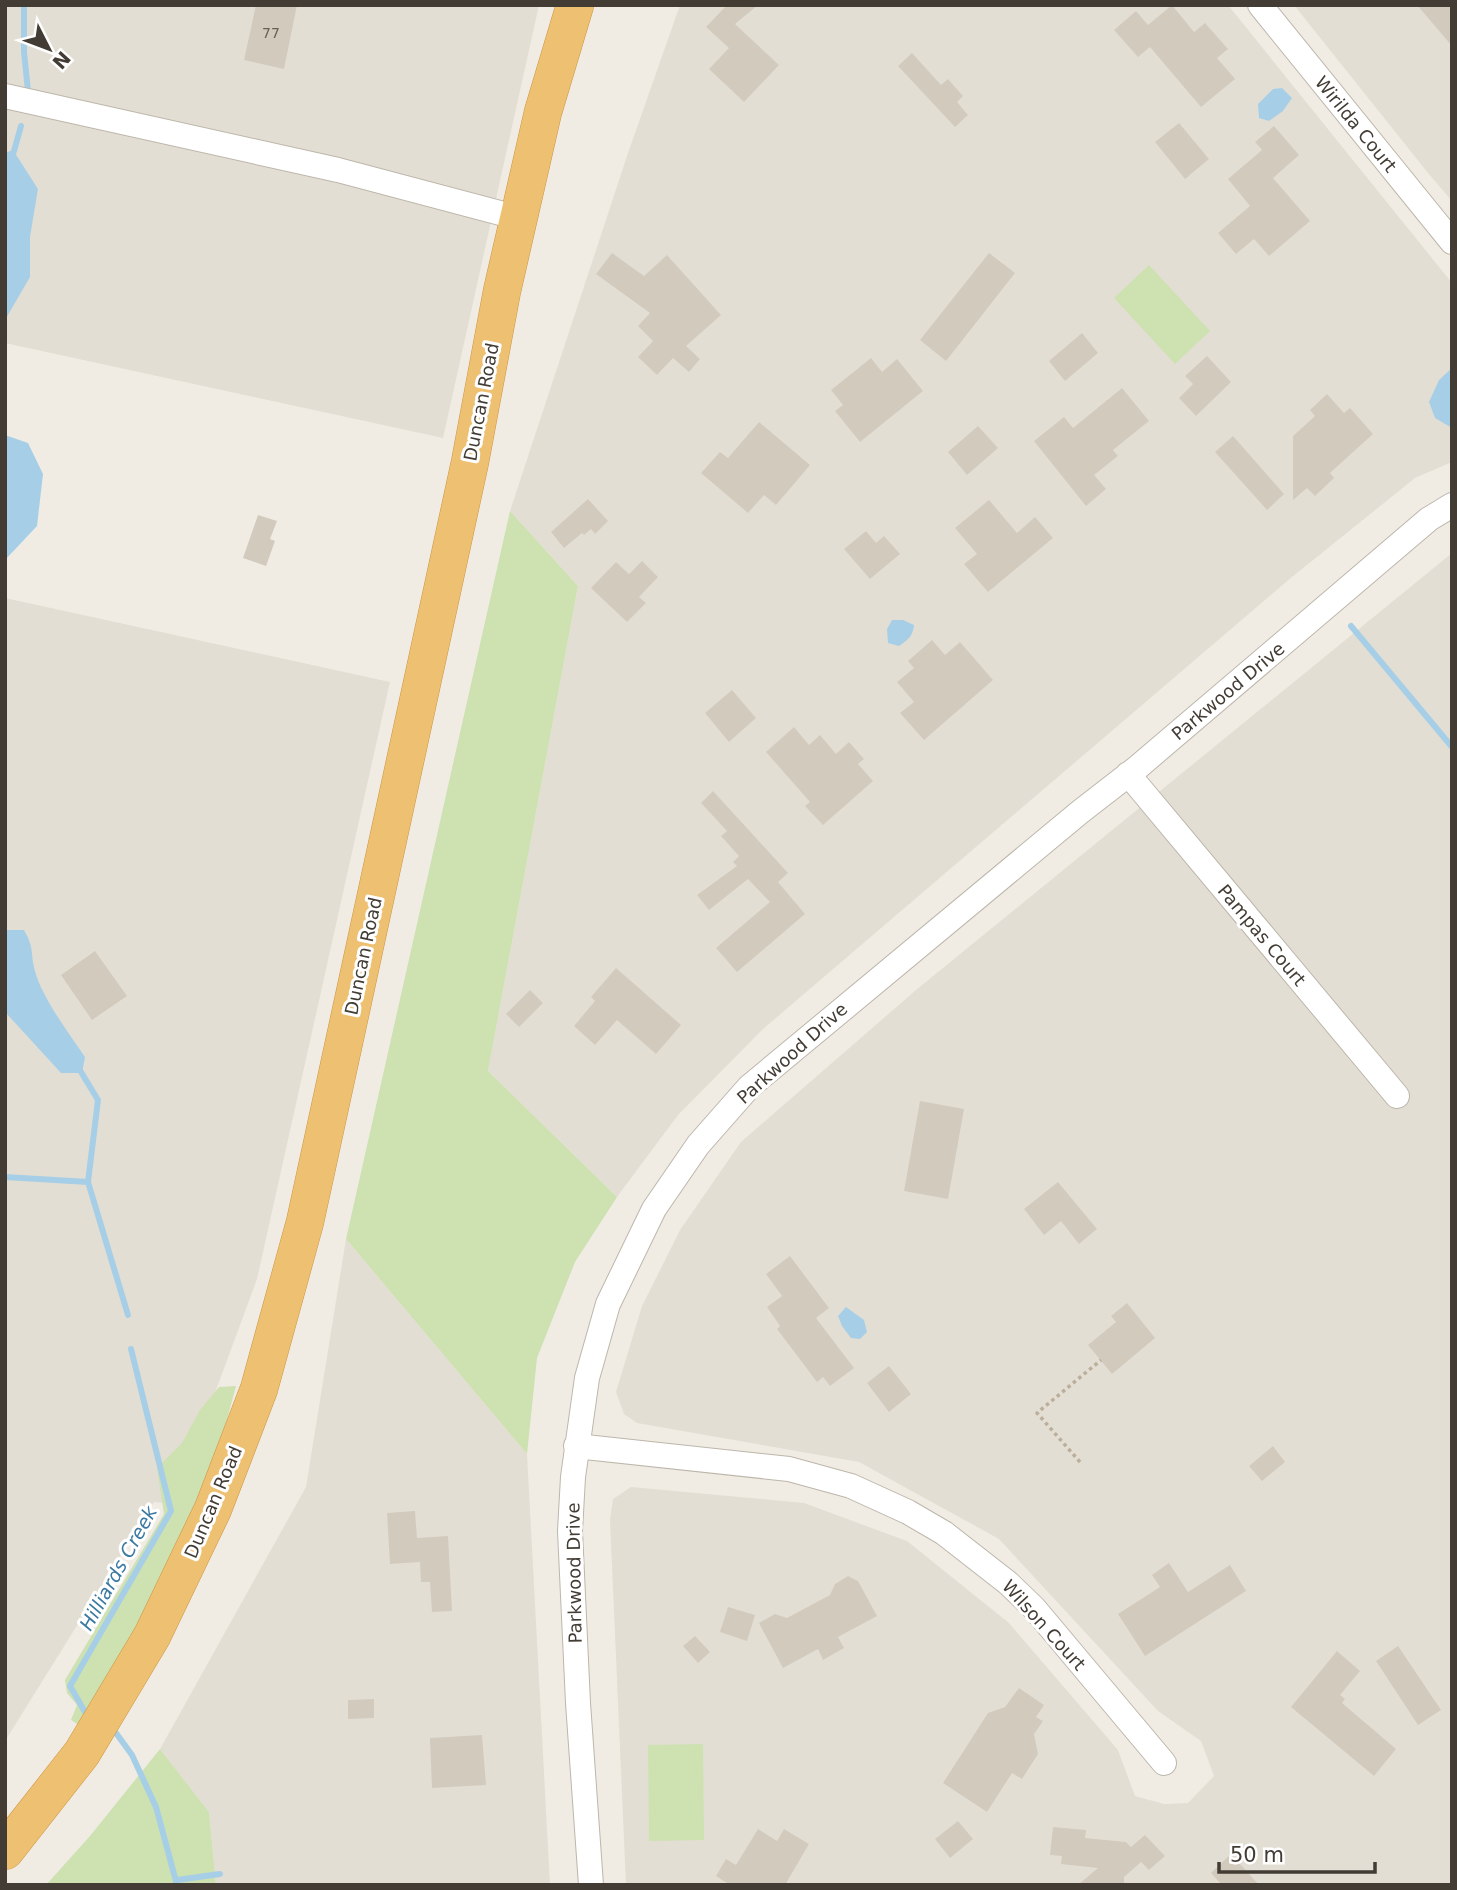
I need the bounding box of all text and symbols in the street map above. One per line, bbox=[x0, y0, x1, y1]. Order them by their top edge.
north arrow bbox=[14, 14, 84, 84]
house number: 77 bbox=[262, 25, 280, 41]
text: N bbox=[48, 47, 75, 74]
street label: Wirilda Court bbox=[1311, 72, 1401, 176]
street label: Duncan Road bbox=[459, 341, 503, 463]
street label: Parkwood Drive bbox=[1167, 638, 1289, 744]
street label: Pampas Court bbox=[1214, 880, 1310, 990]
street label: Duncan Road bbox=[340, 895, 386, 1017]
street label: Parkwood Drive bbox=[733, 998, 851, 1108]
street label: Duncan Road bbox=[180, 1443, 246, 1561]
water label: Hilliards Creek bbox=[75, 1501, 162, 1634]
street label: Parkwood Drive bbox=[562, 1502, 586, 1644]
street label: Wilson Court bbox=[998, 1575, 1090, 1675]
scale bar bbox=[1219, 1830, 1375, 1874]
text: 50 m bbox=[1230, 1843, 1284, 1867]

